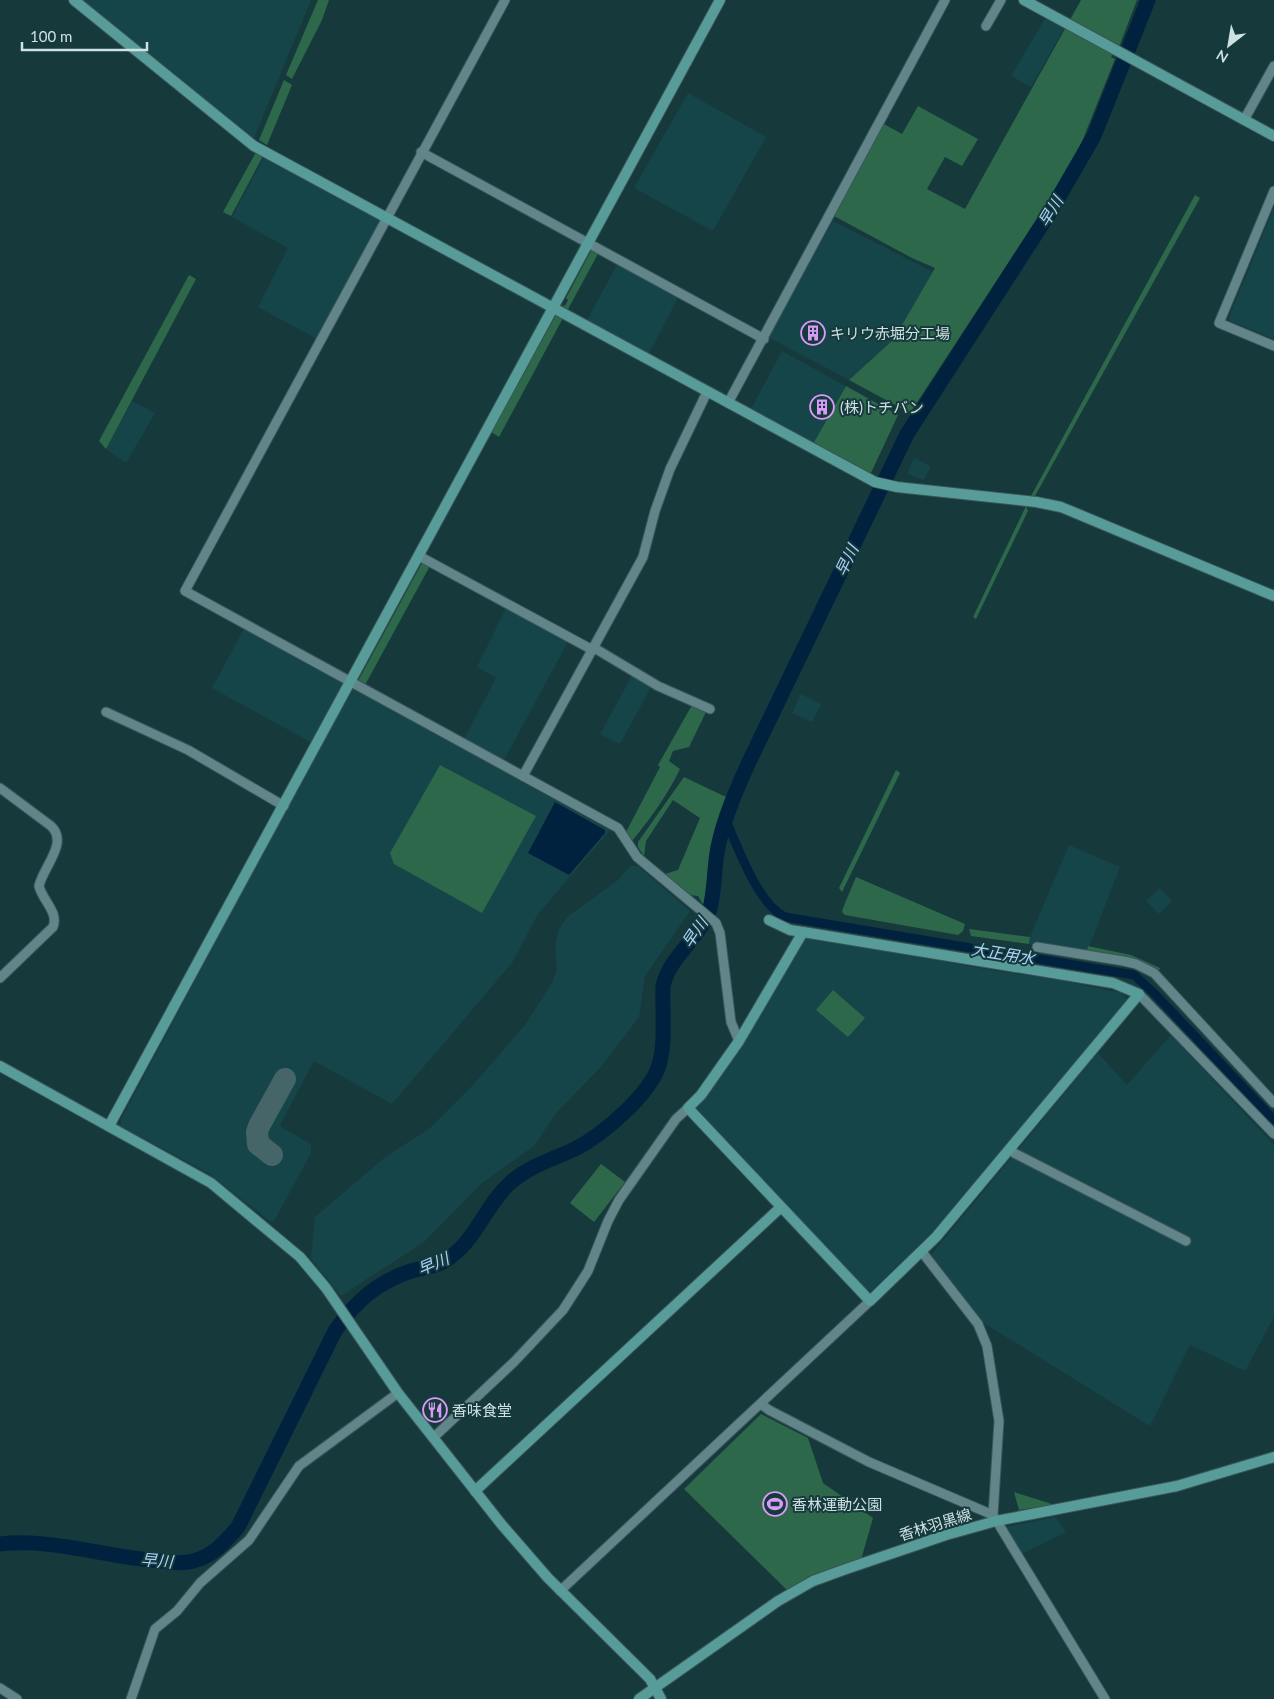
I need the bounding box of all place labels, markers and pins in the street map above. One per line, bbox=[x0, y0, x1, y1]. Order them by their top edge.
building icon: キリウ赤堀分工場 bbox=[800, 320, 826, 346]
place label: キリウ赤堀分工場 bbox=[830, 324, 950, 342]
building icon: (株)トチバン bbox=[809, 394, 835, 420]
place label: (株)トチバン bbox=[840, 398, 924, 416]
restaurant icon: 香味食堂 bbox=[422, 1397, 448, 1423]
place label: 香味食堂 bbox=[452, 1401, 512, 1419]
sports icon: 香林運動公園 bbox=[762, 1491, 788, 1517]
place label: 香林運動公園 bbox=[792, 1495, 882, 1513]

